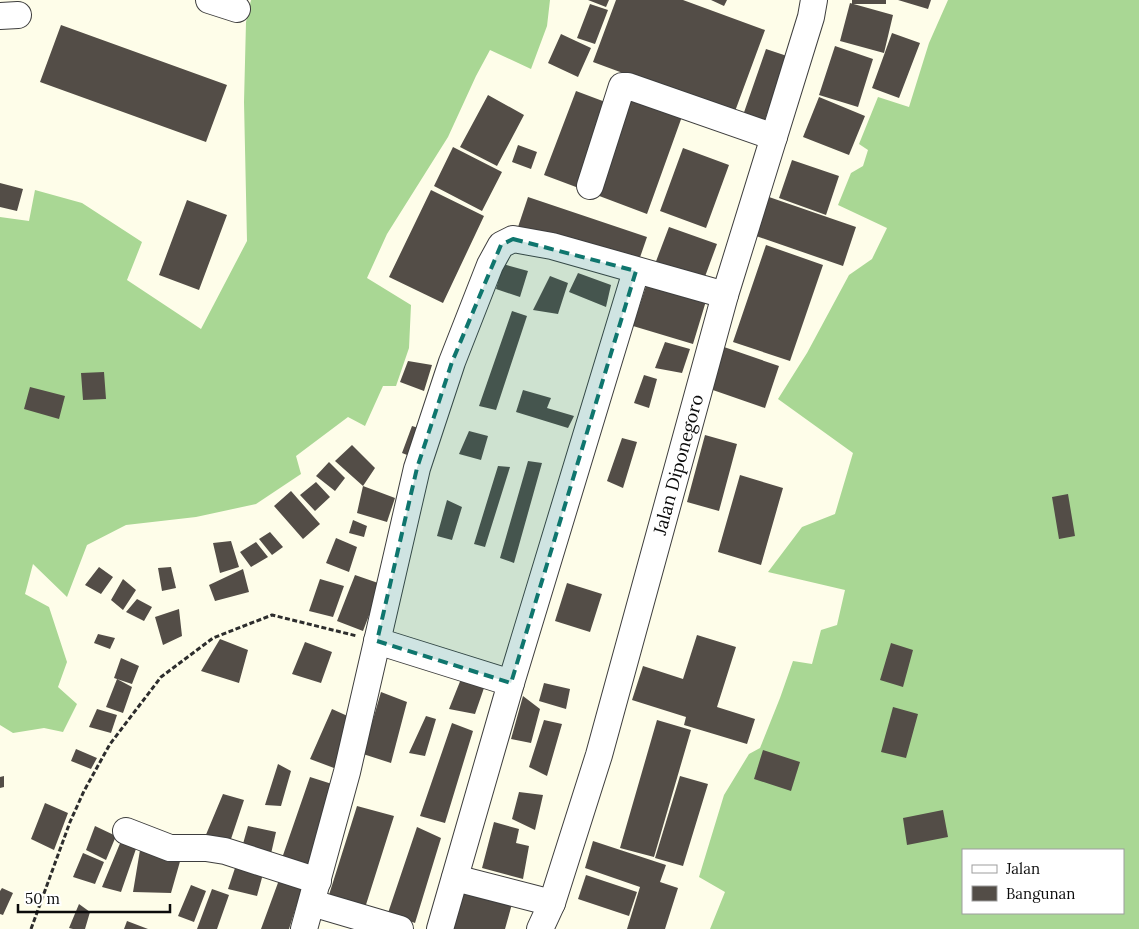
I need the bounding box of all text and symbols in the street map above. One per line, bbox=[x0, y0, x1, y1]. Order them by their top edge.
street label: Jalan Diponegoro bbox=[648, 392, 708, 538]
legend bbox=[962, 849, 1124, 914]
text: Jalan bbox=[1005, 859, 1040, 878]
scale bar bbox=[18, 882, 170, 914]
text: Bangunan bbox=[1006, 884, 1075, 903]
text: 50 m bbox=[25, 889, 60, 908]

